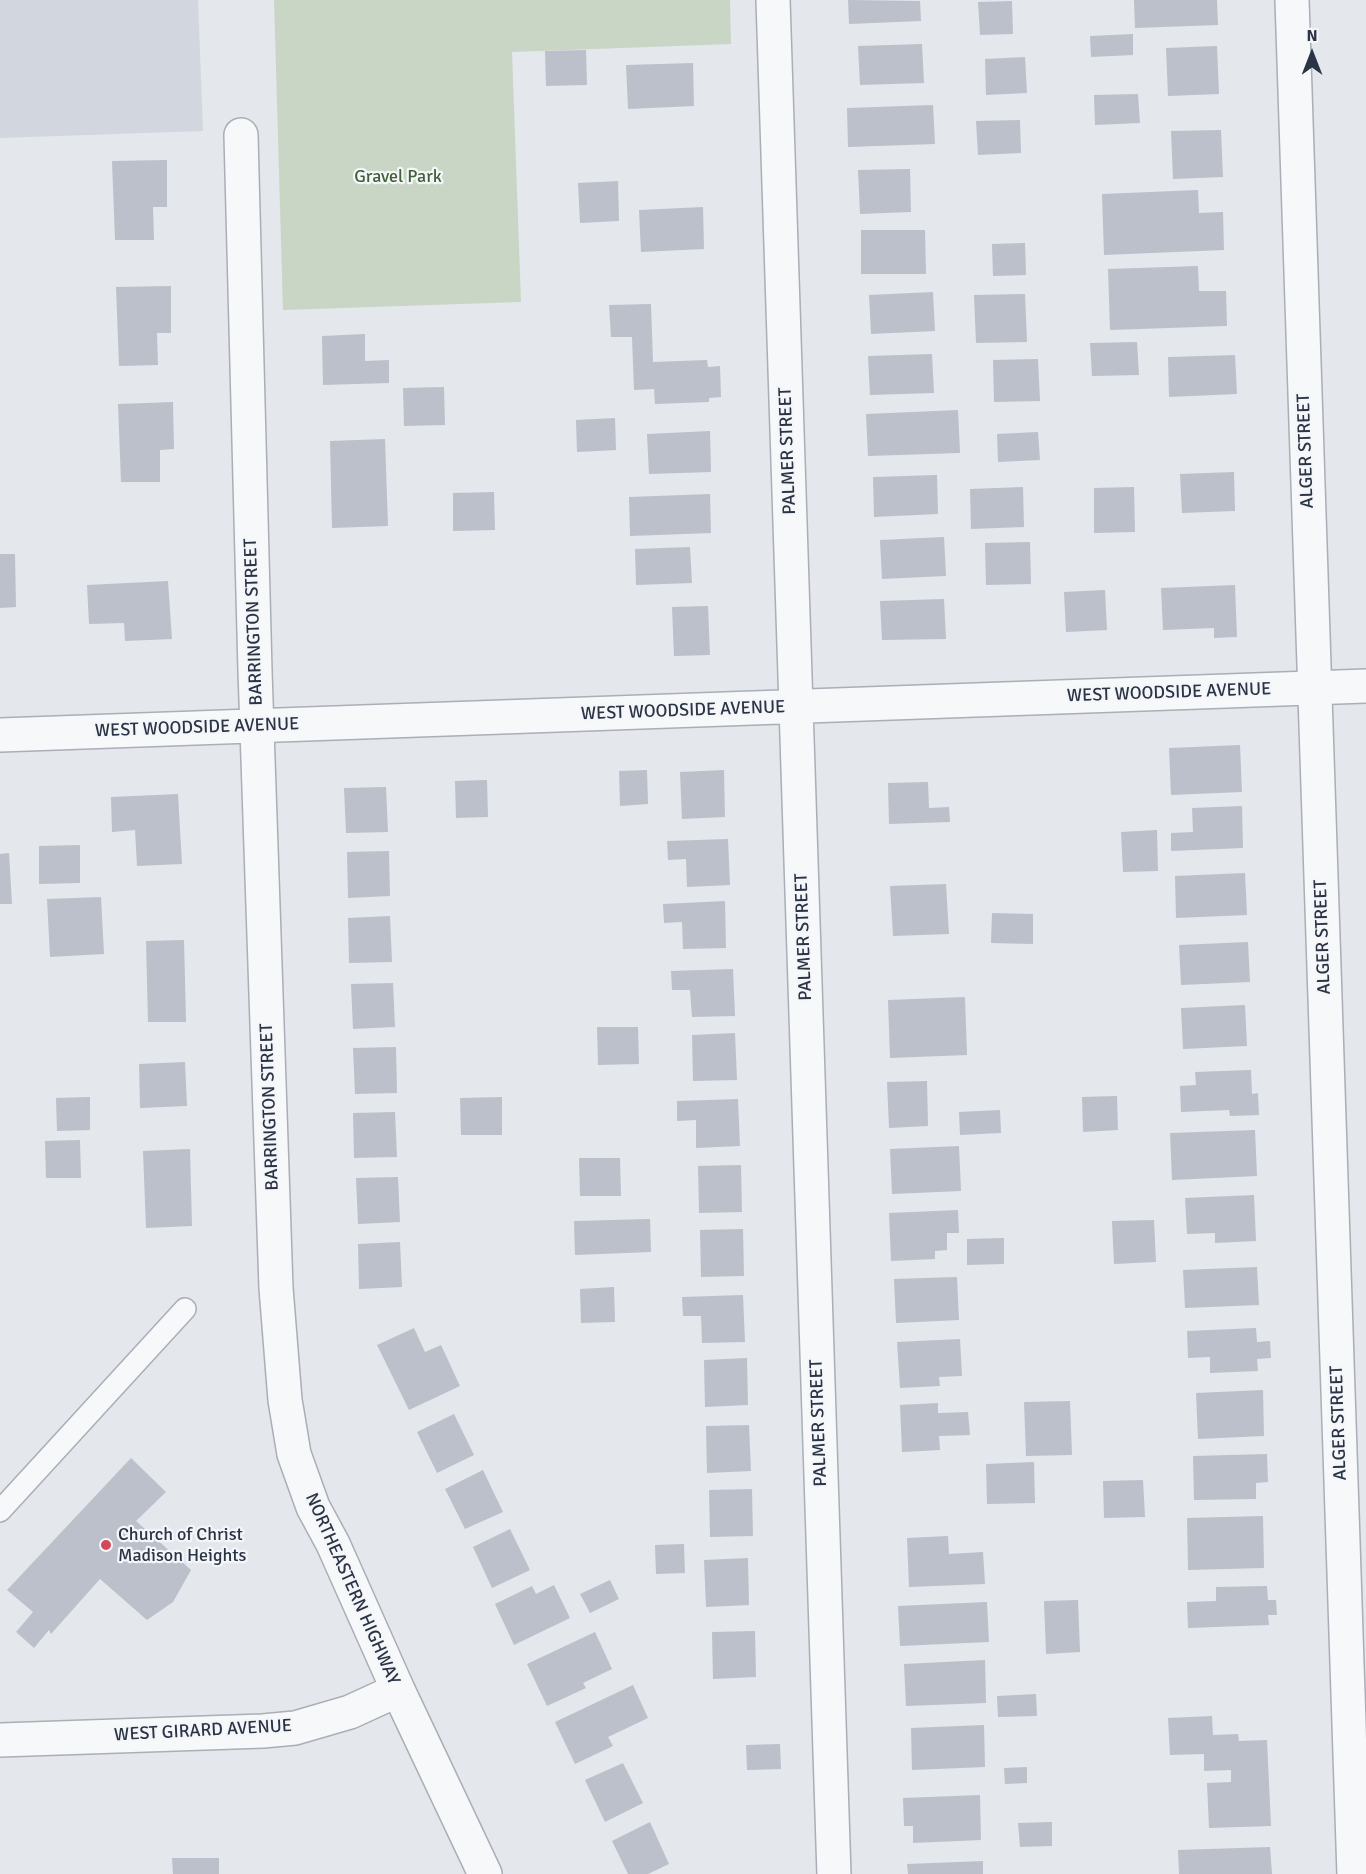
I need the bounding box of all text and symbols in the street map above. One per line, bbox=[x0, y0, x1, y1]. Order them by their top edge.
north arrow bbox=[1282, 24, 1342, 84]
text: N bbox=[1306, 26, 1318, 46]
park label: Gravel Park bbox=[354, 166, 442, 188]
street label: PALMER STREET bbox=[775, 387, 801, 515]
street label: ALGER STREET bbox=[1293, 393, 1319, 509]
street label: BARRINGTON STREET bbox=[240, 538, 268, 706]
street label: WEST WOODSIDE AVENUE bbox=[1066, 679, 1272, 707]
street label: WEST WOODSIDE AVENUE bbox=[580, 697, 786, 725]
street label: WEST WOODSIDE AVENUE bbox=[94, 714, 300, 742]
street label: PALMER STREET bbox=[791, 873, 817, 1001]
street label: ALGER STREET bbox=[1310, 879, 1336, 995]
street label: BARRINGTON STREET bbox=[256, 1023, 284, 1191]
street label: PALMER STREET bbox=[806, 1359, 832, 1487]
street label: ALGER STREET bbox=[1326, 1365, 1352, 1481]
street label: NORTHEASTERN HIGHWAY bbox=[300, 1490, 404, 1688]
place label: Church of Christ Madison Heights bbox=[118, 1524, 246, 1567]
marker: Church of Christ Madison Heights bbox=[99, 1538, 113, 1552]
street label: WEST GIRARD AVENUE bbox=[114, 1716, 292, 1746]

